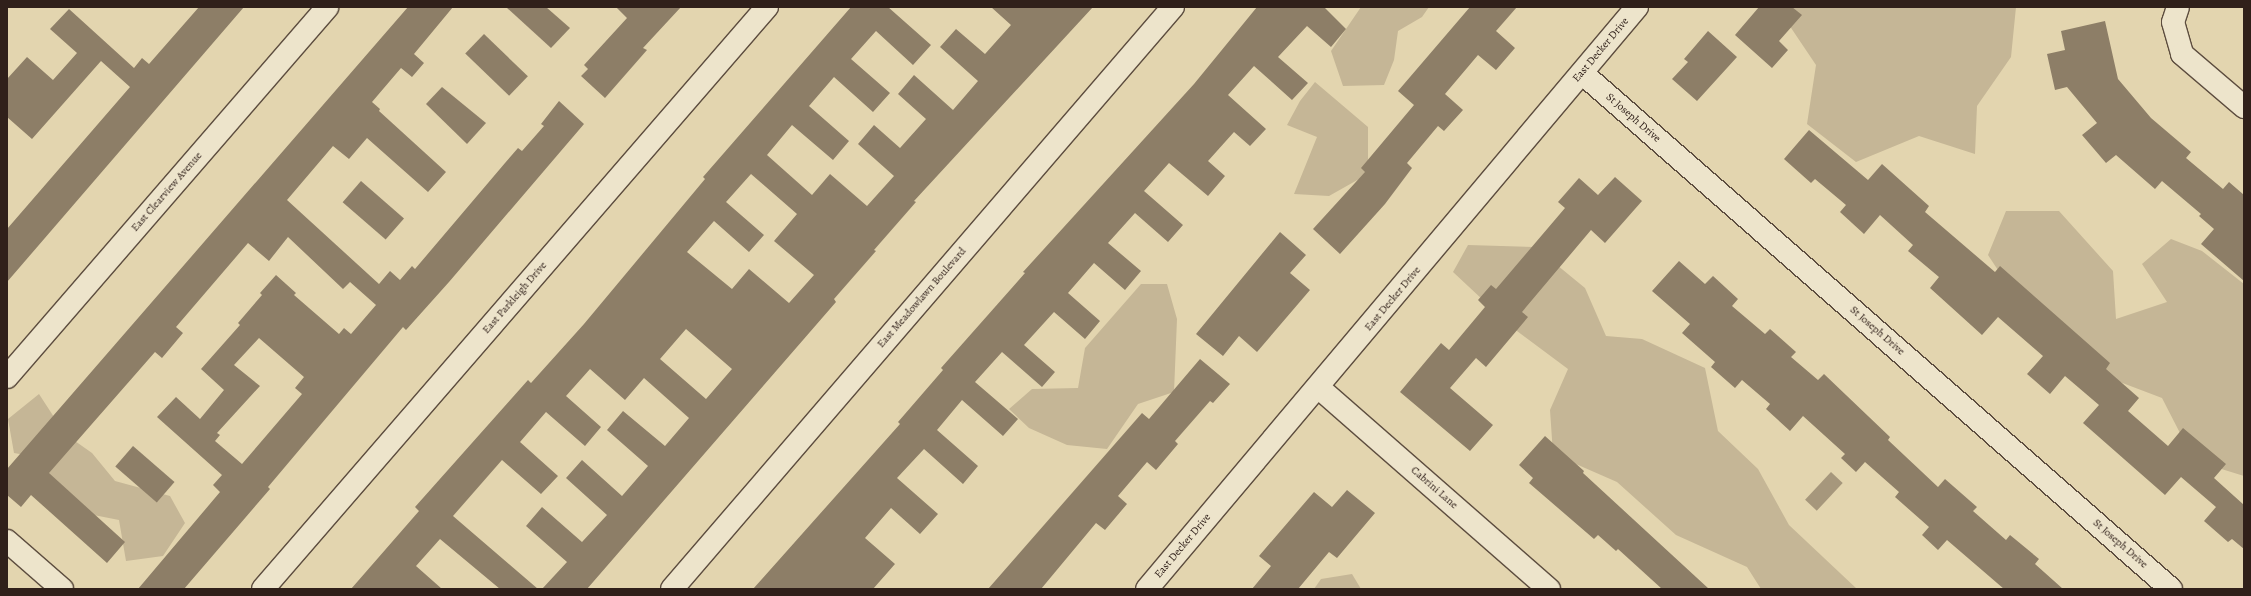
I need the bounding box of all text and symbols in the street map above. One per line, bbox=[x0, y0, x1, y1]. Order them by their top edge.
street label: East Decker Drive bbox=[1570, 15, 1632, 85]
street label: St Joseph Drive bbox=[1603, 91, 1663, 145]
street label: East Clearview Avenue bbox=[129, 149, 205, 235]
street label: East Meadowlawn Boulevard bbox=[875, 245, 969, 351]
street label: East Parkleigh Drive bbox=[480, 259, 550, 337]
street label: East Decker Drive bbox=[1362, 264, 1424, 334]
street label: St Joseph Drive bbox=[1847, 304, 1907, 358]
street label: Cabrini Lane bbox=[1408, 464, 1460, 512]
street label: East Decker Drive bbox=[1152, 511, 1214, 581]
street label: St Joseph Drive bbox=[2090, 517, 2150, 571]

